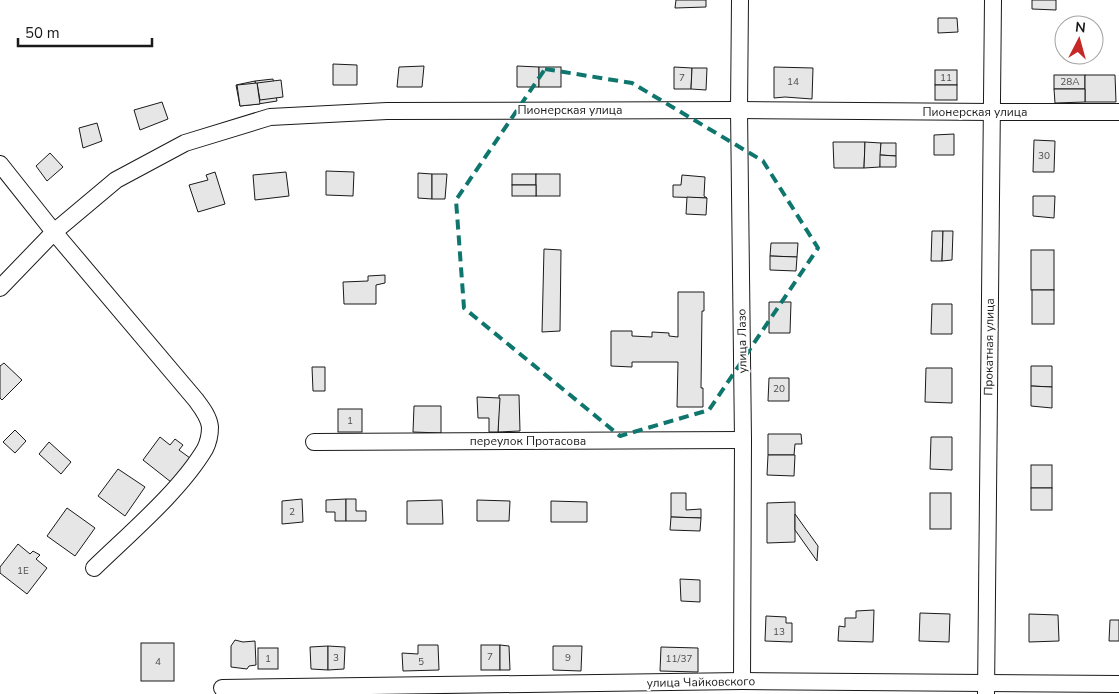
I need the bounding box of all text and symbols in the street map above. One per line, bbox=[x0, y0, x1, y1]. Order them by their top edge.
scale bar bbox=[18, 15, 151, 47]
north arrow bbox=[1054, 15, 1104, 65]
text: N bbox=[1074, 18, 1087, 38]
text: 50 m bbox=[25, 23, 60, 43]
house number: 7 bbox=[679, 71, 685, 85]
house number: 11 bbox=[940, 71, 952, 85]
house number: 14 bbox=[787, 75, 799, 89]
house number: 28А bbox=[1060, 75, 1080, 89]
street label: Пионерская улица bbox=[517, 102, 623, 118]
street label: Пионерская улица bbox=[922, 104, 1028, 120]
house number: 30 bbox=[1038, 149, 1050, 163]
street label: Прокатная улица bbox=[980, 298, 998, 396]
street label: улица Лазо bbox=[733, 308, 751, 373]
house number: 20 bbox=[773, 382, 785, 396]
house number: 1 bbox=[347, 414, 353, 428]
street label: переулок Протасова bbox=[470, 433, 586, 449]
house number: 2 bbox=[289, 505, 295, 519]
house number: 1Е bbox=[17, 564, 29, 578]
house number: 13 bbox=[773, 625, 785, 639]
house number: 7 bbox=[487, 650, 493, 664]
house number: 3 bbox=[333, 651, 339, 665]
house number: 9 bbox=[565, 651, 571, 665]
house number: 1 bbox=[265, 652, 271, 666]
house number: 11/37 bbox=[666, 652, 692, 666]
house number: 4 bbox=[155, 655, 161, 669]
house number: 5 bbox=[418, 655, 424, 669]
street label: улица Чайковского bbox=[647, 673, 756, 691]

